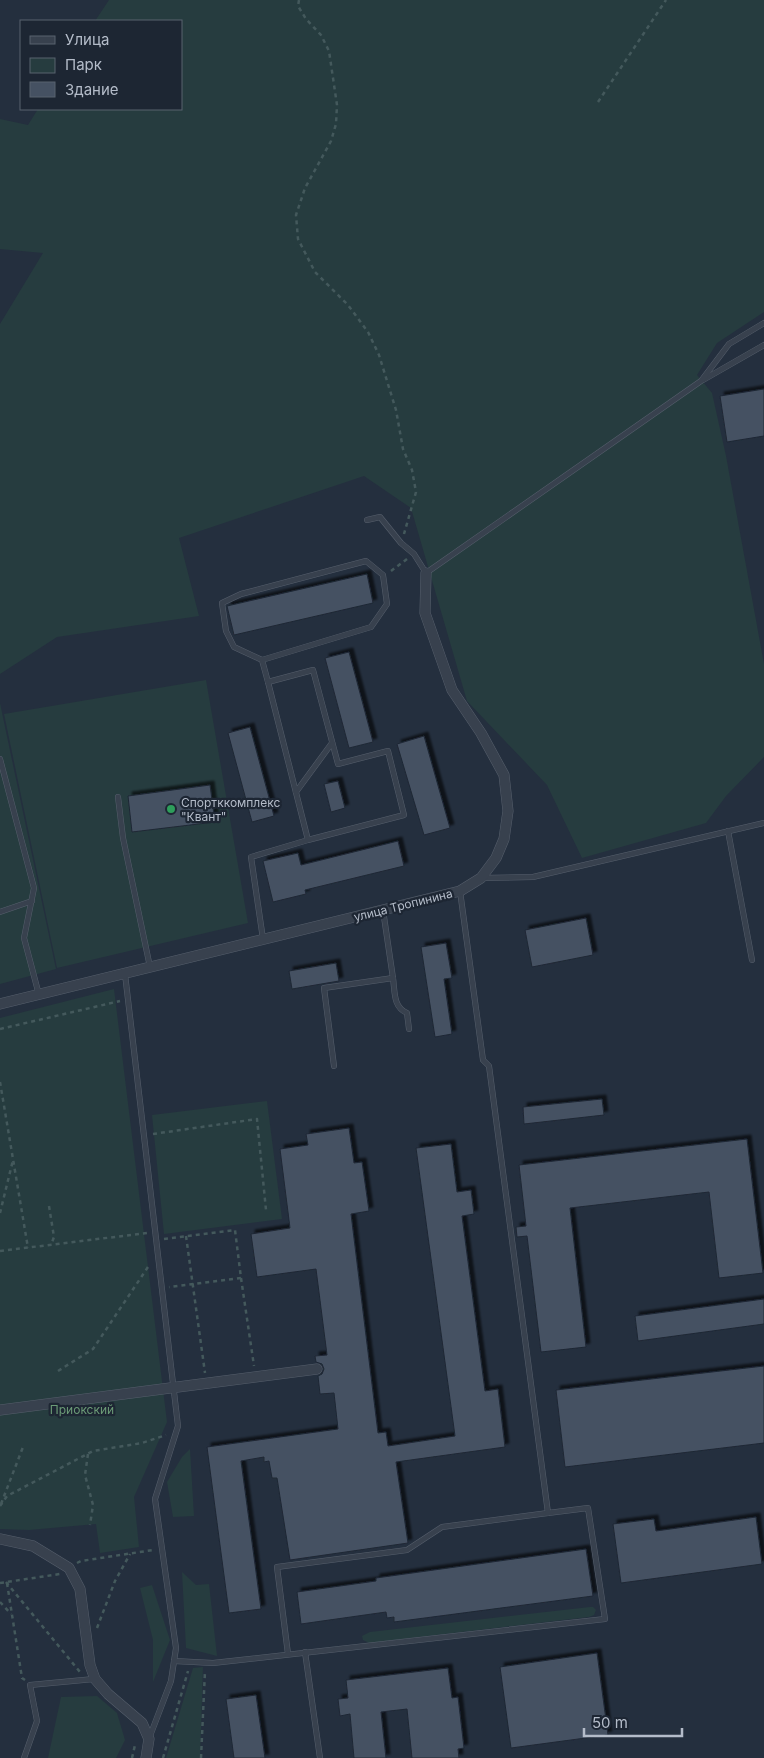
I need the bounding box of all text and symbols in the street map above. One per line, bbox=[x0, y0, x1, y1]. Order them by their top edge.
legend bbox=[20, 20, 182, 110]
text: Улица bbox=[65, 30, 109, 49]
text: Парк bbox=[65, 55, 102, 74]
text: Здание bbox=[65, 80, 119, 99]
place label: Спортккомплекс "Квант" bbox=[181, 795, 281, 824]
marker: Спортккомплекс "Квант" bbox=[165, 803, 177, 815]
street label: улица Тропинина bbox=[352, 885, 454, 925]
park label: Приокский bbox=[50, 1402, 114, 1417]
scale bar bbox=[584, 1706, 682, 1738]
text: 50 m bbox=[592, 1713, 628, 1732]

